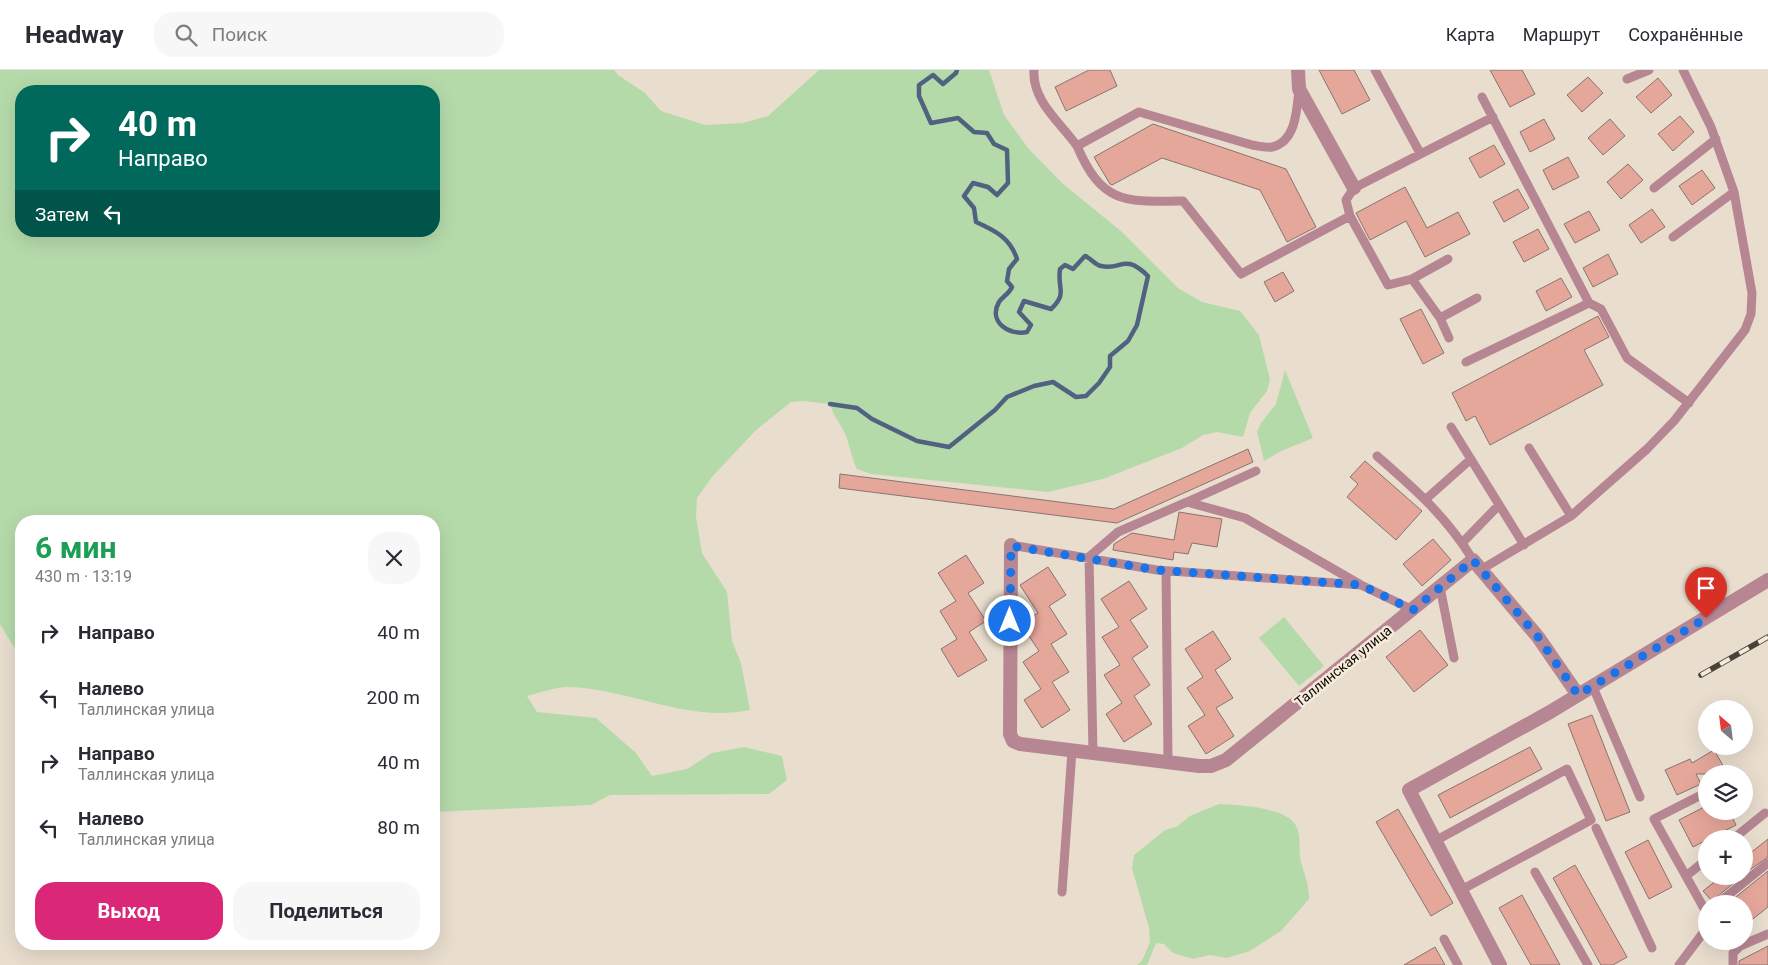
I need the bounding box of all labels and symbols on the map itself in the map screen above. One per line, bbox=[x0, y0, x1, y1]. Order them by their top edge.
pin bbox=[1685, 567, 1727, 618]
position arrow bbox=[983, 594, 1035, 646]
street label: Таллинская улица bbox=[1291, 622, 1395, 710]
north arrow bbox=[1698, 700, 1752, 755]

